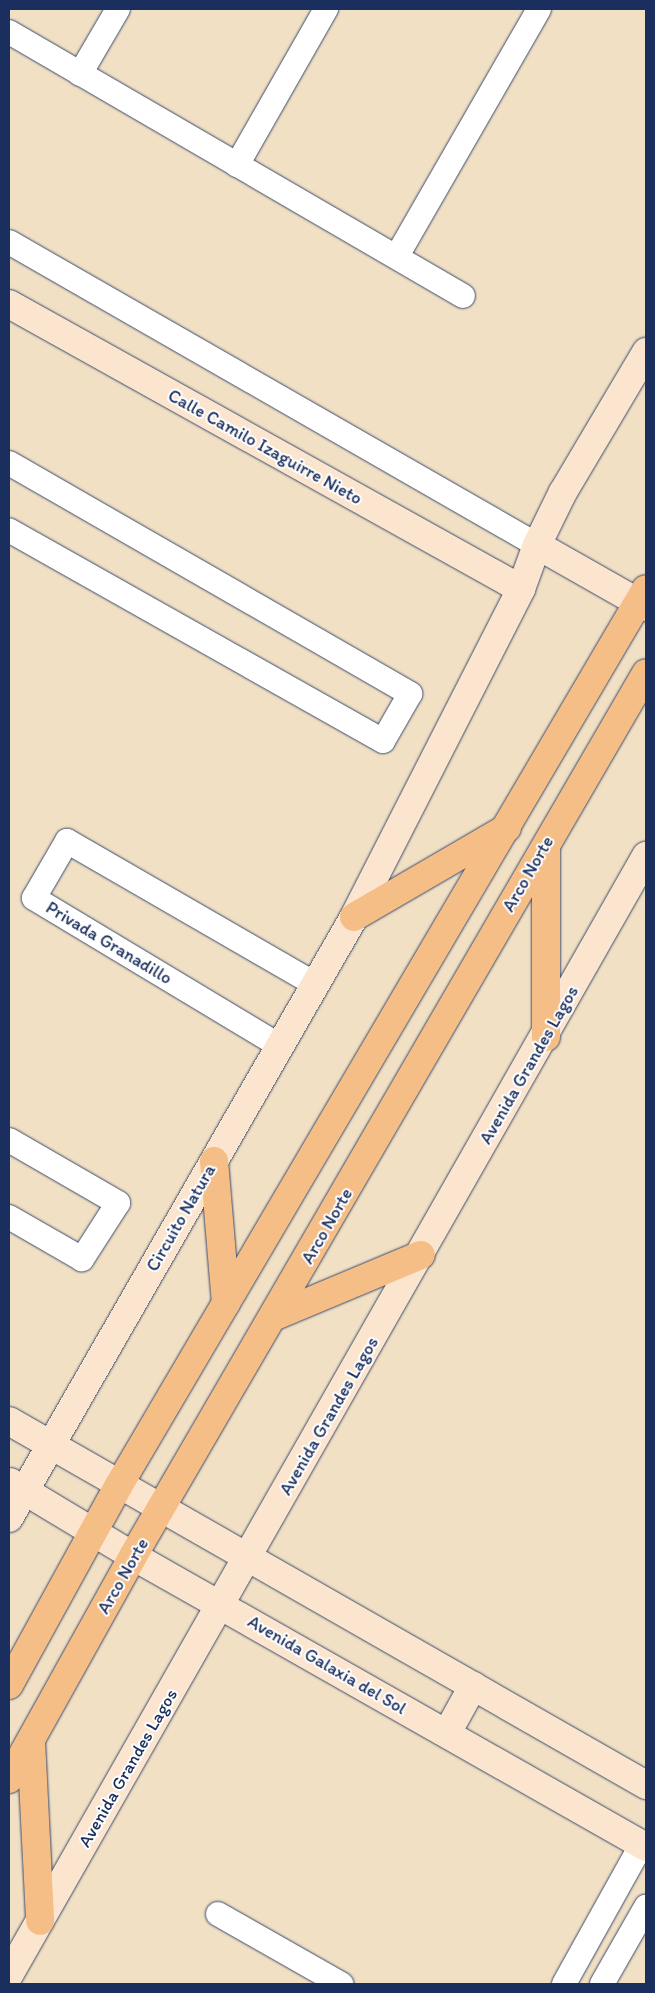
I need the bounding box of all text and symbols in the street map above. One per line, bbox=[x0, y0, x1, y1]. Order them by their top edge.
street label: Calle Camilo Izaguirre Nieto bbox=[164, 385, 366, 509]
street label: Arco Norte bbox=[498, 832, 558, 916]
street label: Privada Granadillo bbox=[42, 897, 176, 989]
street label: Avenida Grandes Lagos bbox=[475, 982, 583, 1148]
street label: Circuito Natura bbox=[142, 1161, 220, 1275]
street label: Arco Norte bbox=[297, 1184, 357, 1268]
street label: Avenida Grandes Lagos bbox=[275, 1333, 383, 1499]
street label: Arco Norte bbox=[93, 1534, 153, 1618]
street label: Avenida Galaxia del Sol bbox=[244, 1611, 410, 1719]
street label: Avenida Grandes Lagos bbox=[74, 1685, 182, 1851]

